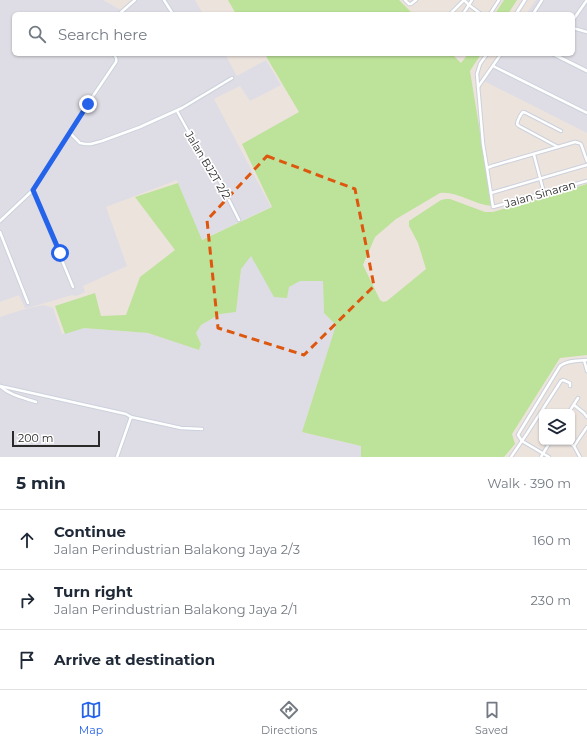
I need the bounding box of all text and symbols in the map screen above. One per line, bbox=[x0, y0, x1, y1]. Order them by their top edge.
search box bbox=[12, 12, 575, 56]
icon: search bbox=[26, 23, 48, 45]
text: Search here bbox=[58, 25, 147, 44]
route end bbox=[79, 95, 97, 113]
street label: Jalan BJ2T 2/2 bbox=[182, 127, 234, 202]
street label: Jalan Sinaran bbox=[502, 177, 577, 211]
route start bbox=[51, 244, 69, 262]
map controls bbox=[539, 409, 575, 445]
button: layers bbox=[539, 409, 575, 445]
scale bar bbox=[12, 429, 100, 448]
text: 200 m bbox=[18, 431, 53, 445]
text: 5 min bbox=[16, 473, 66, 493]
text: Walk · 390 m bbox=[487, 475, 571, 491]
text: Continue bbox=[54, 522, 126, 541]
icon: ahead bbox=[16, 529, 38, 551]
text: 160 m bbox=[533, 532, 571, 548]
text: Jalan Perindustrian Balakong Jaya 2/3 bbox=[54, 541, 300, 557]
text: Turn right bbox=[54, 582, 133, 601]
icon: right bbox=[16, 589, 38, 611]
text: 230 m bbox=[530, 592, 571, 608]
text: Jalan Perindustrian Balakong Jaya 2/1 bbox=[54, 601, 298, 617]
icon: arrive bbox=[16, 649, 38, 671]
text: Arrive at destination bbox=[54, 650, 215, 669]
tab: Map bbox=[79, 699, 103, 737]
tab: Directions bbox=[261, 699, 317, 737]
tab: Saved bbox=[475, 699, 508, 737]

